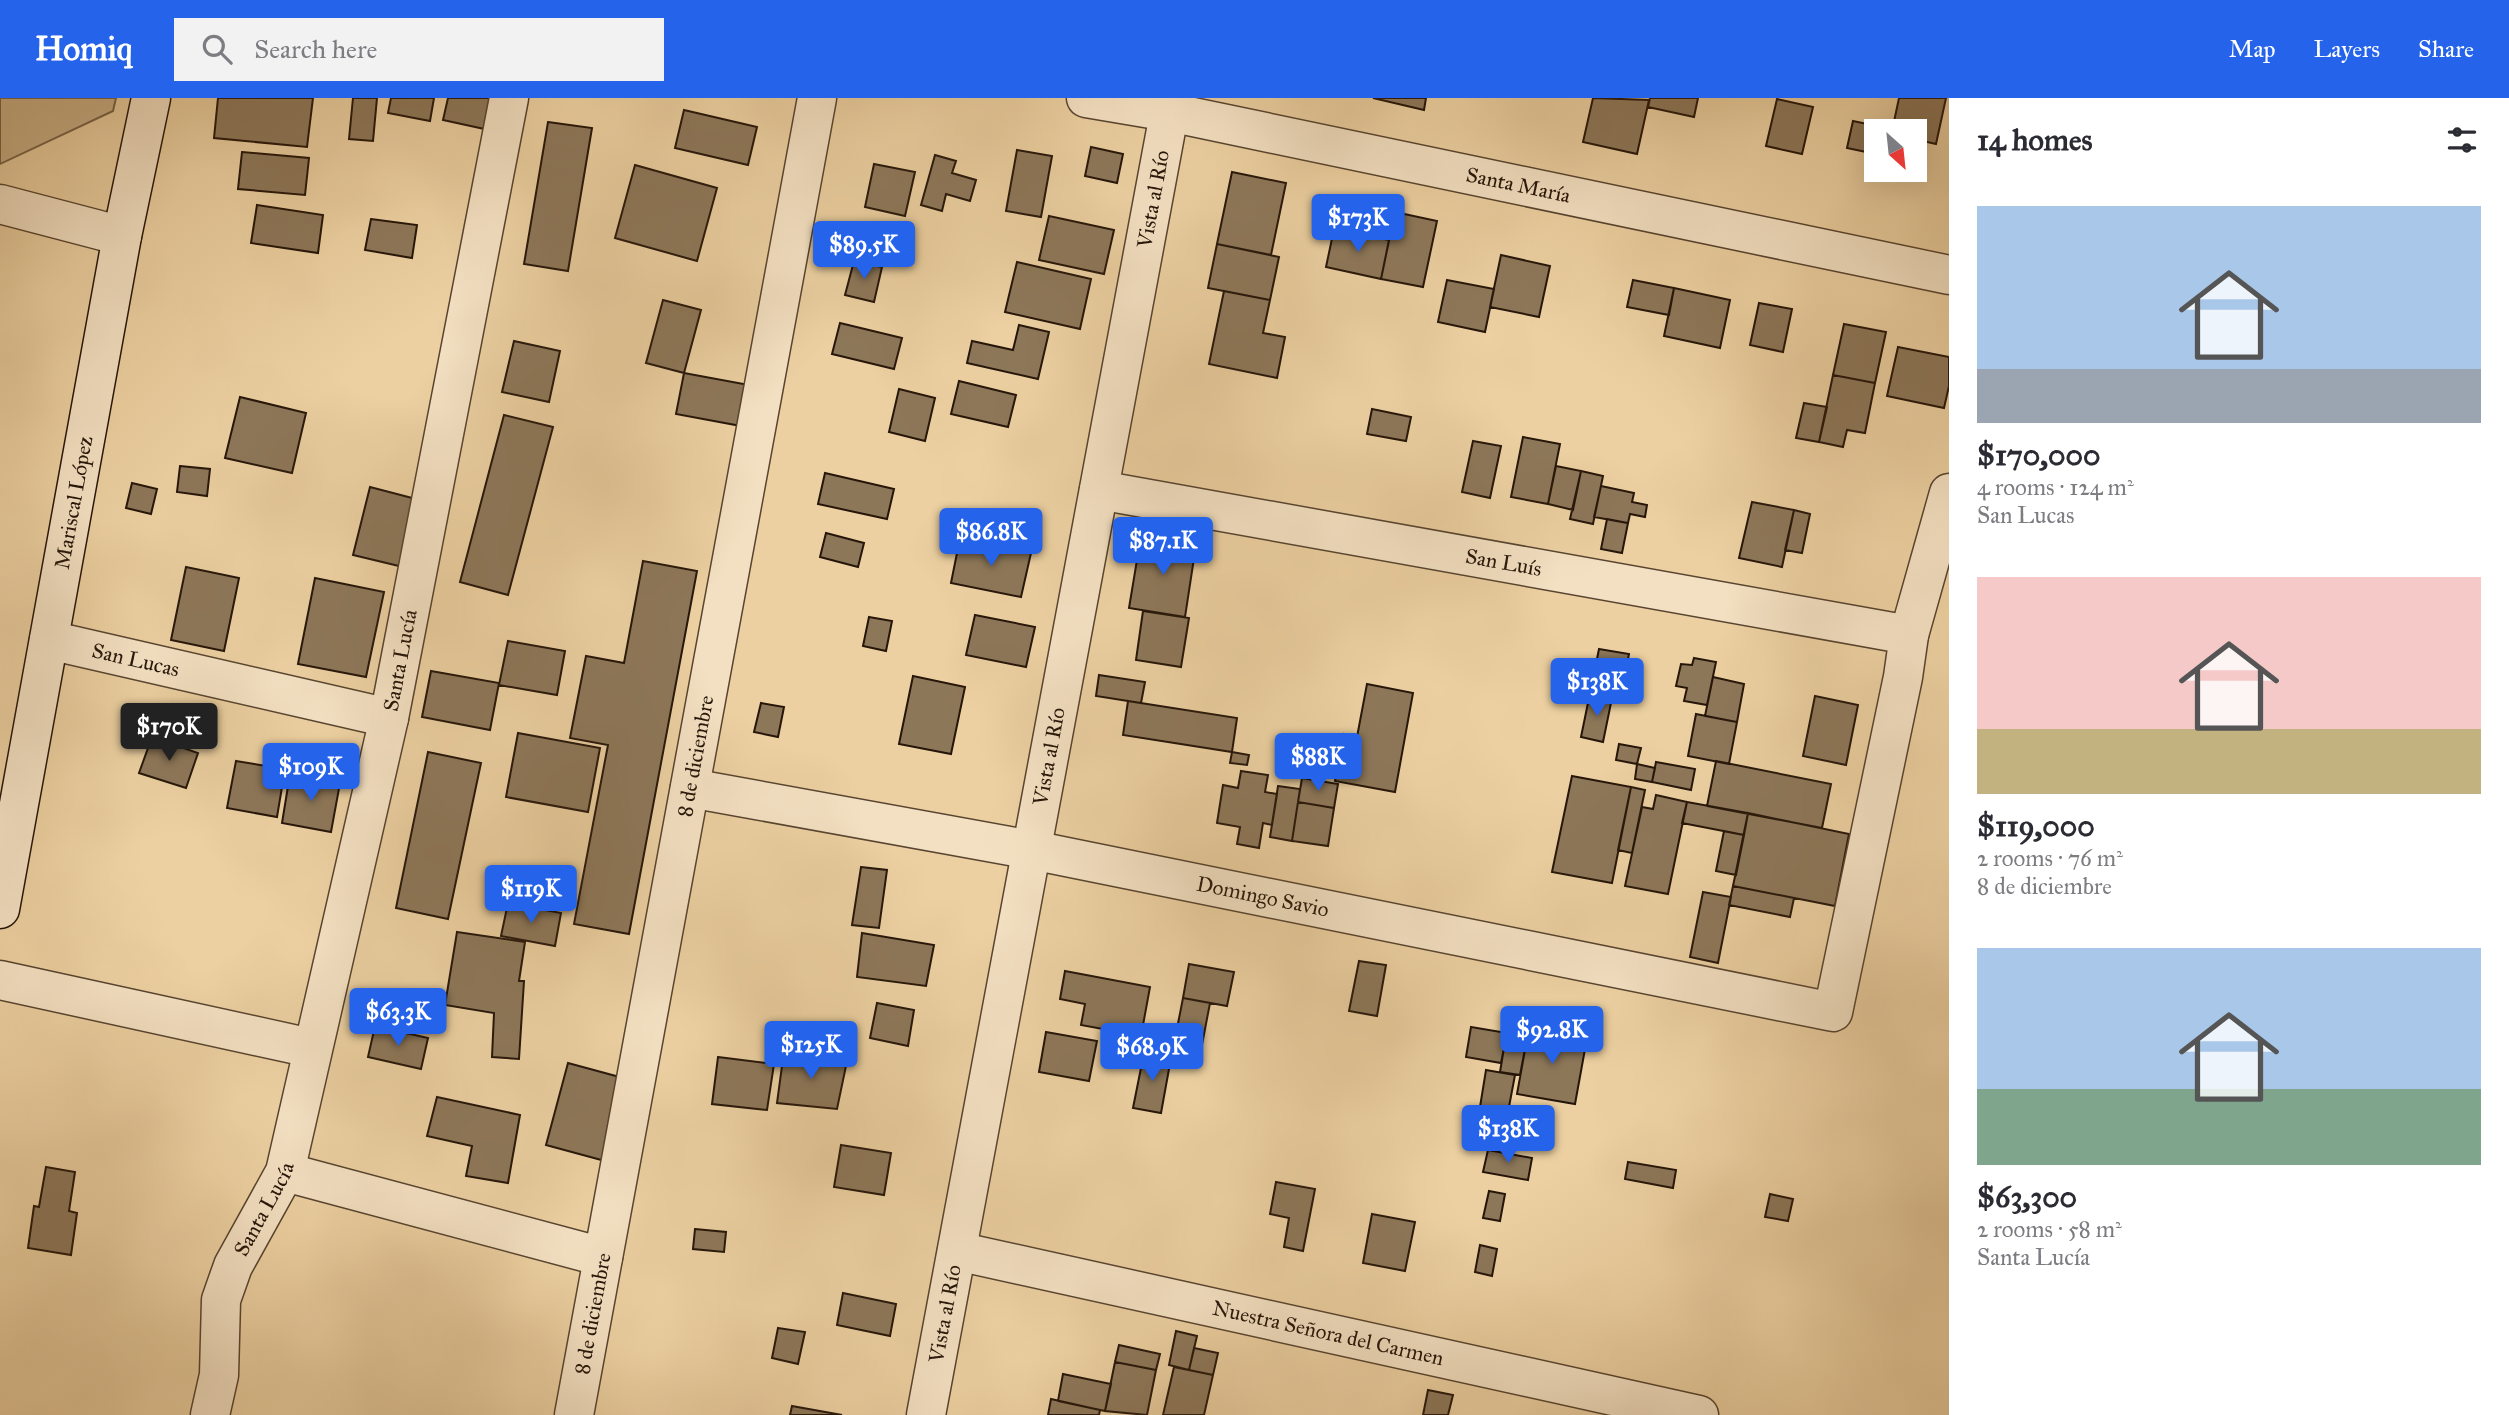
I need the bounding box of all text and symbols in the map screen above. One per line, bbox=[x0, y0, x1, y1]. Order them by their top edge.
search box bbox=[174, 18, 664, 81]
text: Homiq bbox=[35, 29, 132, 69]
icon: search bbox=[198, 30, 236, 68]
text: Search here bbox=[254, 33, 377, 65]
text: Map bbox=[2229, 34, 2276, 64]
text: Layers bbox=[2314, 34, 2380, 64]
text: Share bbox=[2418, 34, 2474, 64]
north arrow bbox=[1864, 119, 1927, 182]
map controls bbox=[1864, 119, 1927, 182]
icon: filters bbox=[2443, 121, 2481, 159]
text: 14 homes bbox=[1977, 122, 2092, 158]
street label: Vista al Río bbox=[1131, 148, 1175, 251]
street label: Santa María bbox=[1464, 161, 1573, 209]
pin: $173K bbox=[1309, 194, 1407, 254]
text: $173K bbox=[1328, 203, 1388, 231]
pin: $89.5K bbox=[807, 222, 921, 281]
text: $89.5K bbox=[829, 230, 899, 258]
icon: home bbox=[2166, 252, 2292, 378]
street label: Mariscal López bbox=[49, 434, 99, 571]
text: $170,000 bbox=[1977, 437, 2100, 473]
text: 4 rooms · 124 m² bbox=[1977, 473, 2134, 501]
text: San Lucas bbox=[1977, 501, 2074, 529]
pin: $86.8K bbox=[934, 508, 1048, 568]
text: $86.8K bbox=[955, 517, 1027, 545]
pin: $87.1K bbox=[1106, 518, 1220, 577]
text: $87.1K bbox=[1129, 526, 1197, 554]
street label: San Luís bbox=[1463, 543, 1544, 582]
street label: Santa Lucía bbox=[378, 607, 423, 714]
icon: home bbox=[2166, 623, 2292, 749]
street label: San Lucas bbox=[89, 637, 182, 683]
pin: $138K bbox=[1548, 658, 1646, 718]
text: $138K bbox=[1567, 667, 1627, 695]
street label: 8 de diciembre bbox=[672, 693, 720, 819]
pin: $170K bbox=[120, 704, 218, 763]
street label: Vista al Río bbox=[1027, 705, 1071, 809]
text: $170K bbox=[137, 712, 201, 740]
pin: $88K bbox=[1277, 734, 1359, 793]
text: $88K bbox=[1291, 742, 1345, 770]
pin: $109K bbox=[262, 744, 360, 803]
text: $109K bbox=[279, 752, 343, 780]
text: $119,000 bbox=[1977, 808, 2095, 844]
text: 2 rooms · 76 m² bbox=[1977, 844, 2123, 872]
pin: $119K bbox=[482, 866, 580, 925]
street label: Domingo Savio bbox=[1194, 871, 1331, 923]
text: 8 de diciembre bbox=[1977, 872, 2112, 900]
text: $119K bbox=[501, 874, 561, 902]
pin: $63.3K bbox=[341, 988, 455, 1048]
icon: home bbox=[2166, 994, 2292, 1120]
text: $63.3K bbox=[365, 997, 431, 1025]
pin: $92.8K bbox=[1495, 1006, 1609, 1066]
text: $92.8K bbox=[1516, 1015, 1588, 1043]
pin: $125K bbox=[762, 1021, 860, 1081]
pin: $68.9K bbox=[1095, 1024, 1209, 1083]
text: $125K bbox=[780, 1030, 842, 1058]
text: $68.9K bbox=[1116, 1032, 1188, 1060]
pin: $138K bbox=[1459, 1105, 1557, 1165]
text: $138K bbox=[1478, 1114, 1538, 1142]
street label: Santa Lucía bbox=[228, 1160, 300, 1261]
text: $63,300 bbox=[1977, 1179, 2077, 1215]
text: 2 rooms · 58 m² bbox=[1977, 1215, 2122, 1243]
text: Santa Lucía bbox=[1977, 1243, 2090, 1271]
street label: 8 de diciembre bbox=[569, 1251, 617, 1377]
street label: Vista al Río bbox=[923, 1262, 967, 1366]
street label: Nuestra Señora del Carmen bbox=[1210, 1295, 1446, 1371]

